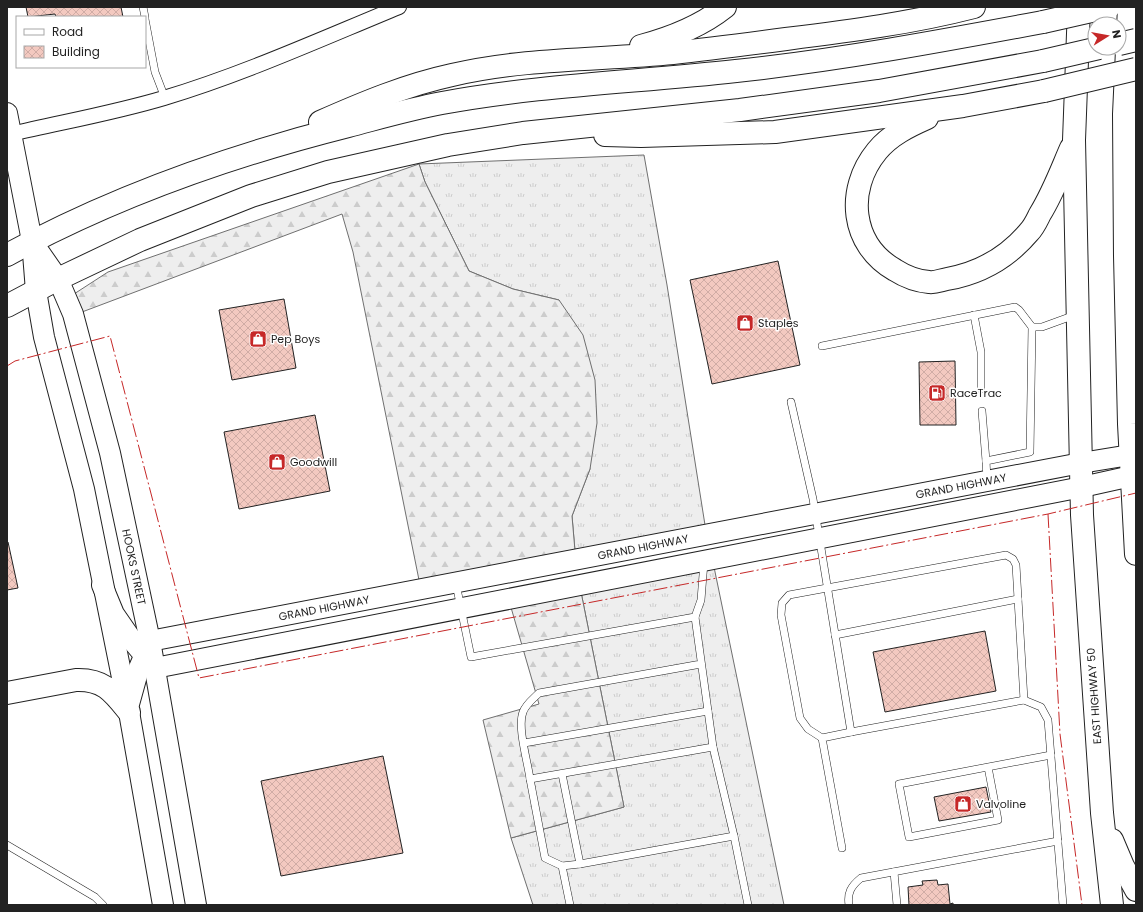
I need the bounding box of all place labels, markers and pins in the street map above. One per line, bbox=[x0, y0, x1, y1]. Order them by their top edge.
shop icon: Staples bbox=[735, 313, 755, 333]
place label: Staples bbox=[758, 315, 799, 331]
shop icon: Pep Boys bbox=[248, 329, 268, 349]
place label: Pep Boys bbox=[271, 331, 321, 347]
fuel station icon: RaceTrac bbox=[927, 383, 947, 403]
place label: RaceTrac bbox=[950, 385, 1002, 401]
shop icon: Goodwill bbox=[267, 452, 287, 472]
place label: Goodwill bbox=[290, 454, 337, 470]
shop icon: Valvoline bbox=[953, 794, 973, 814]
place label: Valvoline bbox=[976, 796, 1026, 812]

